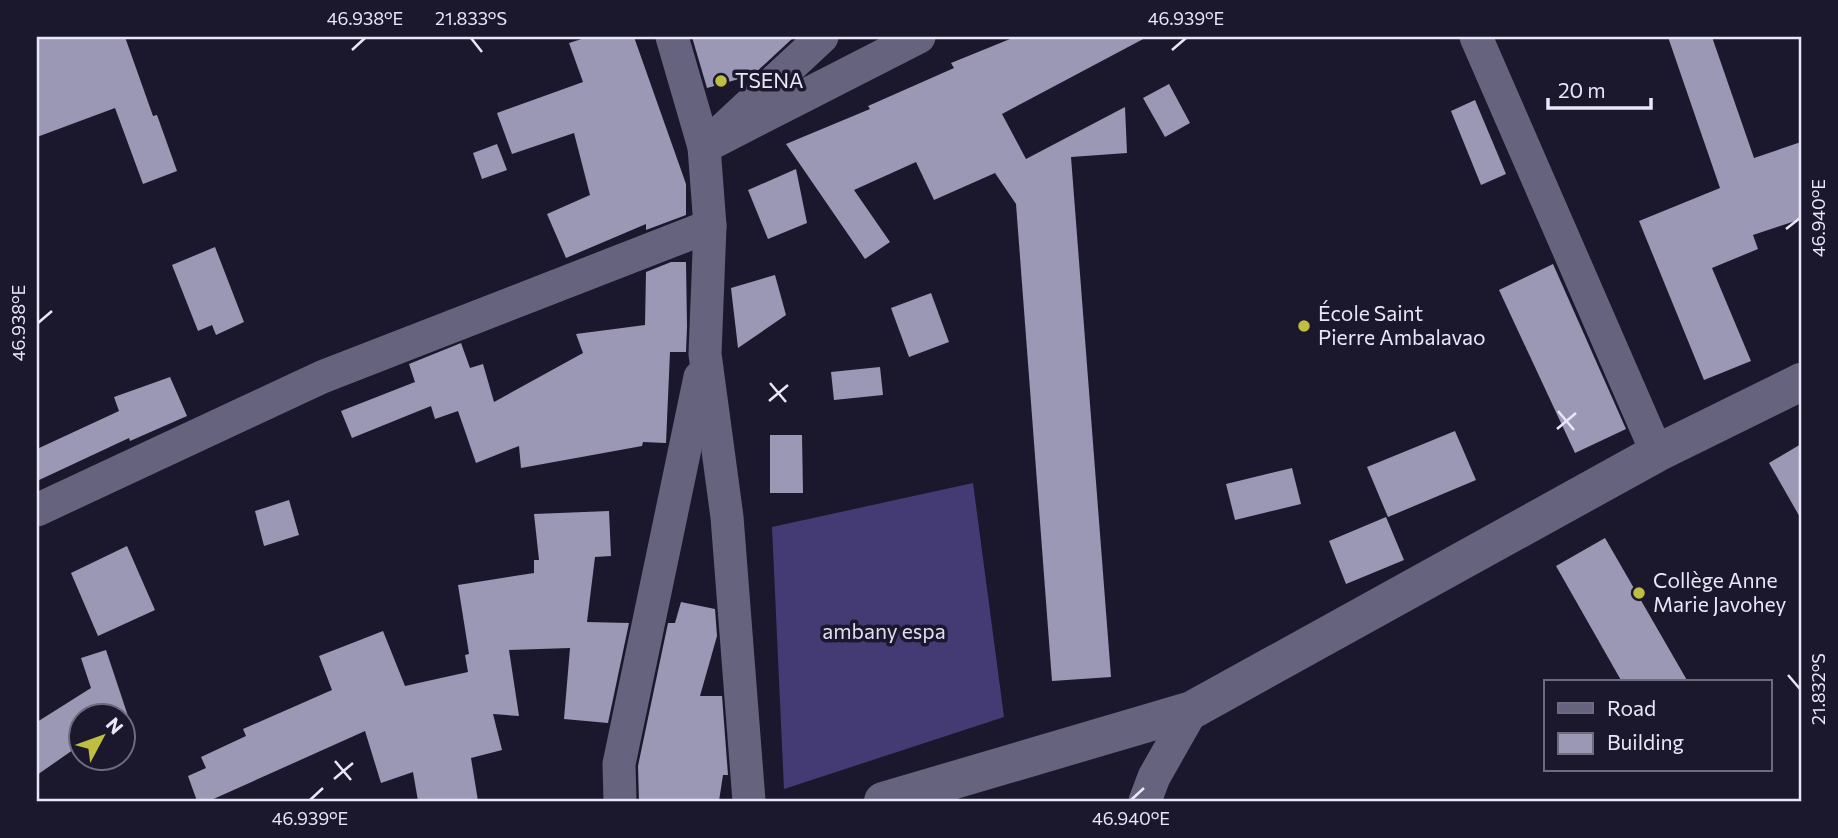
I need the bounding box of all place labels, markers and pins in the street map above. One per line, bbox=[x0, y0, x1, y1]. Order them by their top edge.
place label: TSENA bbox=[735, 67, 804, 92]
marker: TSENA bbox=[713, 73, 729, 89]
place label: École Saint Pierre Ambalavao bbox=[1318, 300, 1486, 349]
marker: École Saint Pierre Ambalavao bbox=[1296, 318, 1312, 334]
place label: Collège Anne Marie Javohey bbox=[1653, 567, 1786, 616]
marker: Collège Anne Marie Javohey bbox=[1631, 585, 1647, 601]

